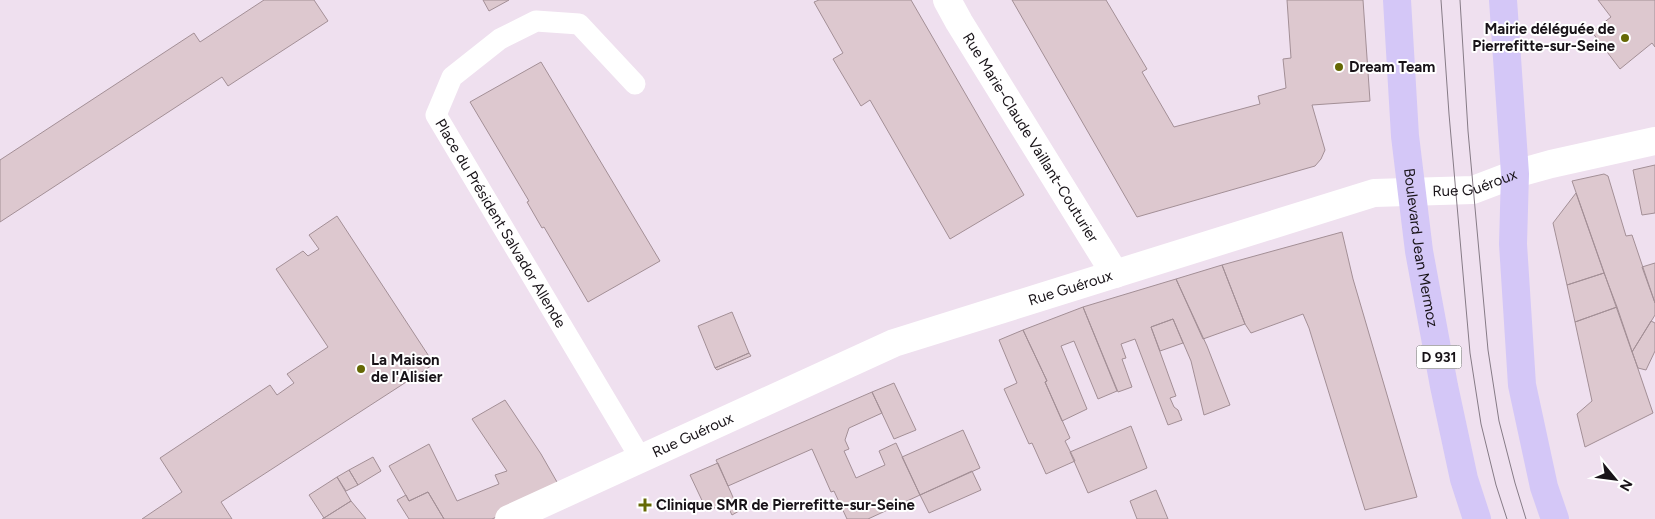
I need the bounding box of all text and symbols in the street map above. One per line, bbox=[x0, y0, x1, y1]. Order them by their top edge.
place label: Mairie déléguée de Pierrefitte-sur-Seine bbox=[1472, 20, 1616, 55]
street label: Rue Marie-Claude Vaillant-Couturier bbox=[959, 29, 1102, 246]
marker: Mairie déléguée de Pierrefitte-sur-Seine bbox=[1619, 32, 1631, 44]
place label: Dream Team bbox=[1349, 58, 1435, 76]
marker: Dream Team bbox=[1333, 61, 1345, 73]
street label: Place du Président Salvador Allende bbox=[431, 116, 570, 331]
street label: Rue Guéroux bbox=[1432, 165, 1519, 200]
street label: Boulevard Jean Mermoz bbox=[1400, 167, 1442, 329]
street label: Rue Guéroux bbox=[1026, 266, 1114, 309]
road number: D 931 bbox=[1416, 346, 1462, 368]
place label: La Maison de l'Alisier bbox=[371, 351, 443, 386]
marker: La Maison de l'Alisier bbox=[355, 363, 367, 375]
street label: Rue Guéroux bbox=[649, 409, 736, 461]
north arrow bbox=[1590, 454, 1640, 504]
text: N bbox=[1616, 476, 1636, 494]
place label: Clinique SMR de Pierrefitte-sur-Seine bbox=[656, 496, 916, 514]
marker: Clinique SMR de Pierrefitte-sur-Seine bbox=[638, 498, 652, 512]

